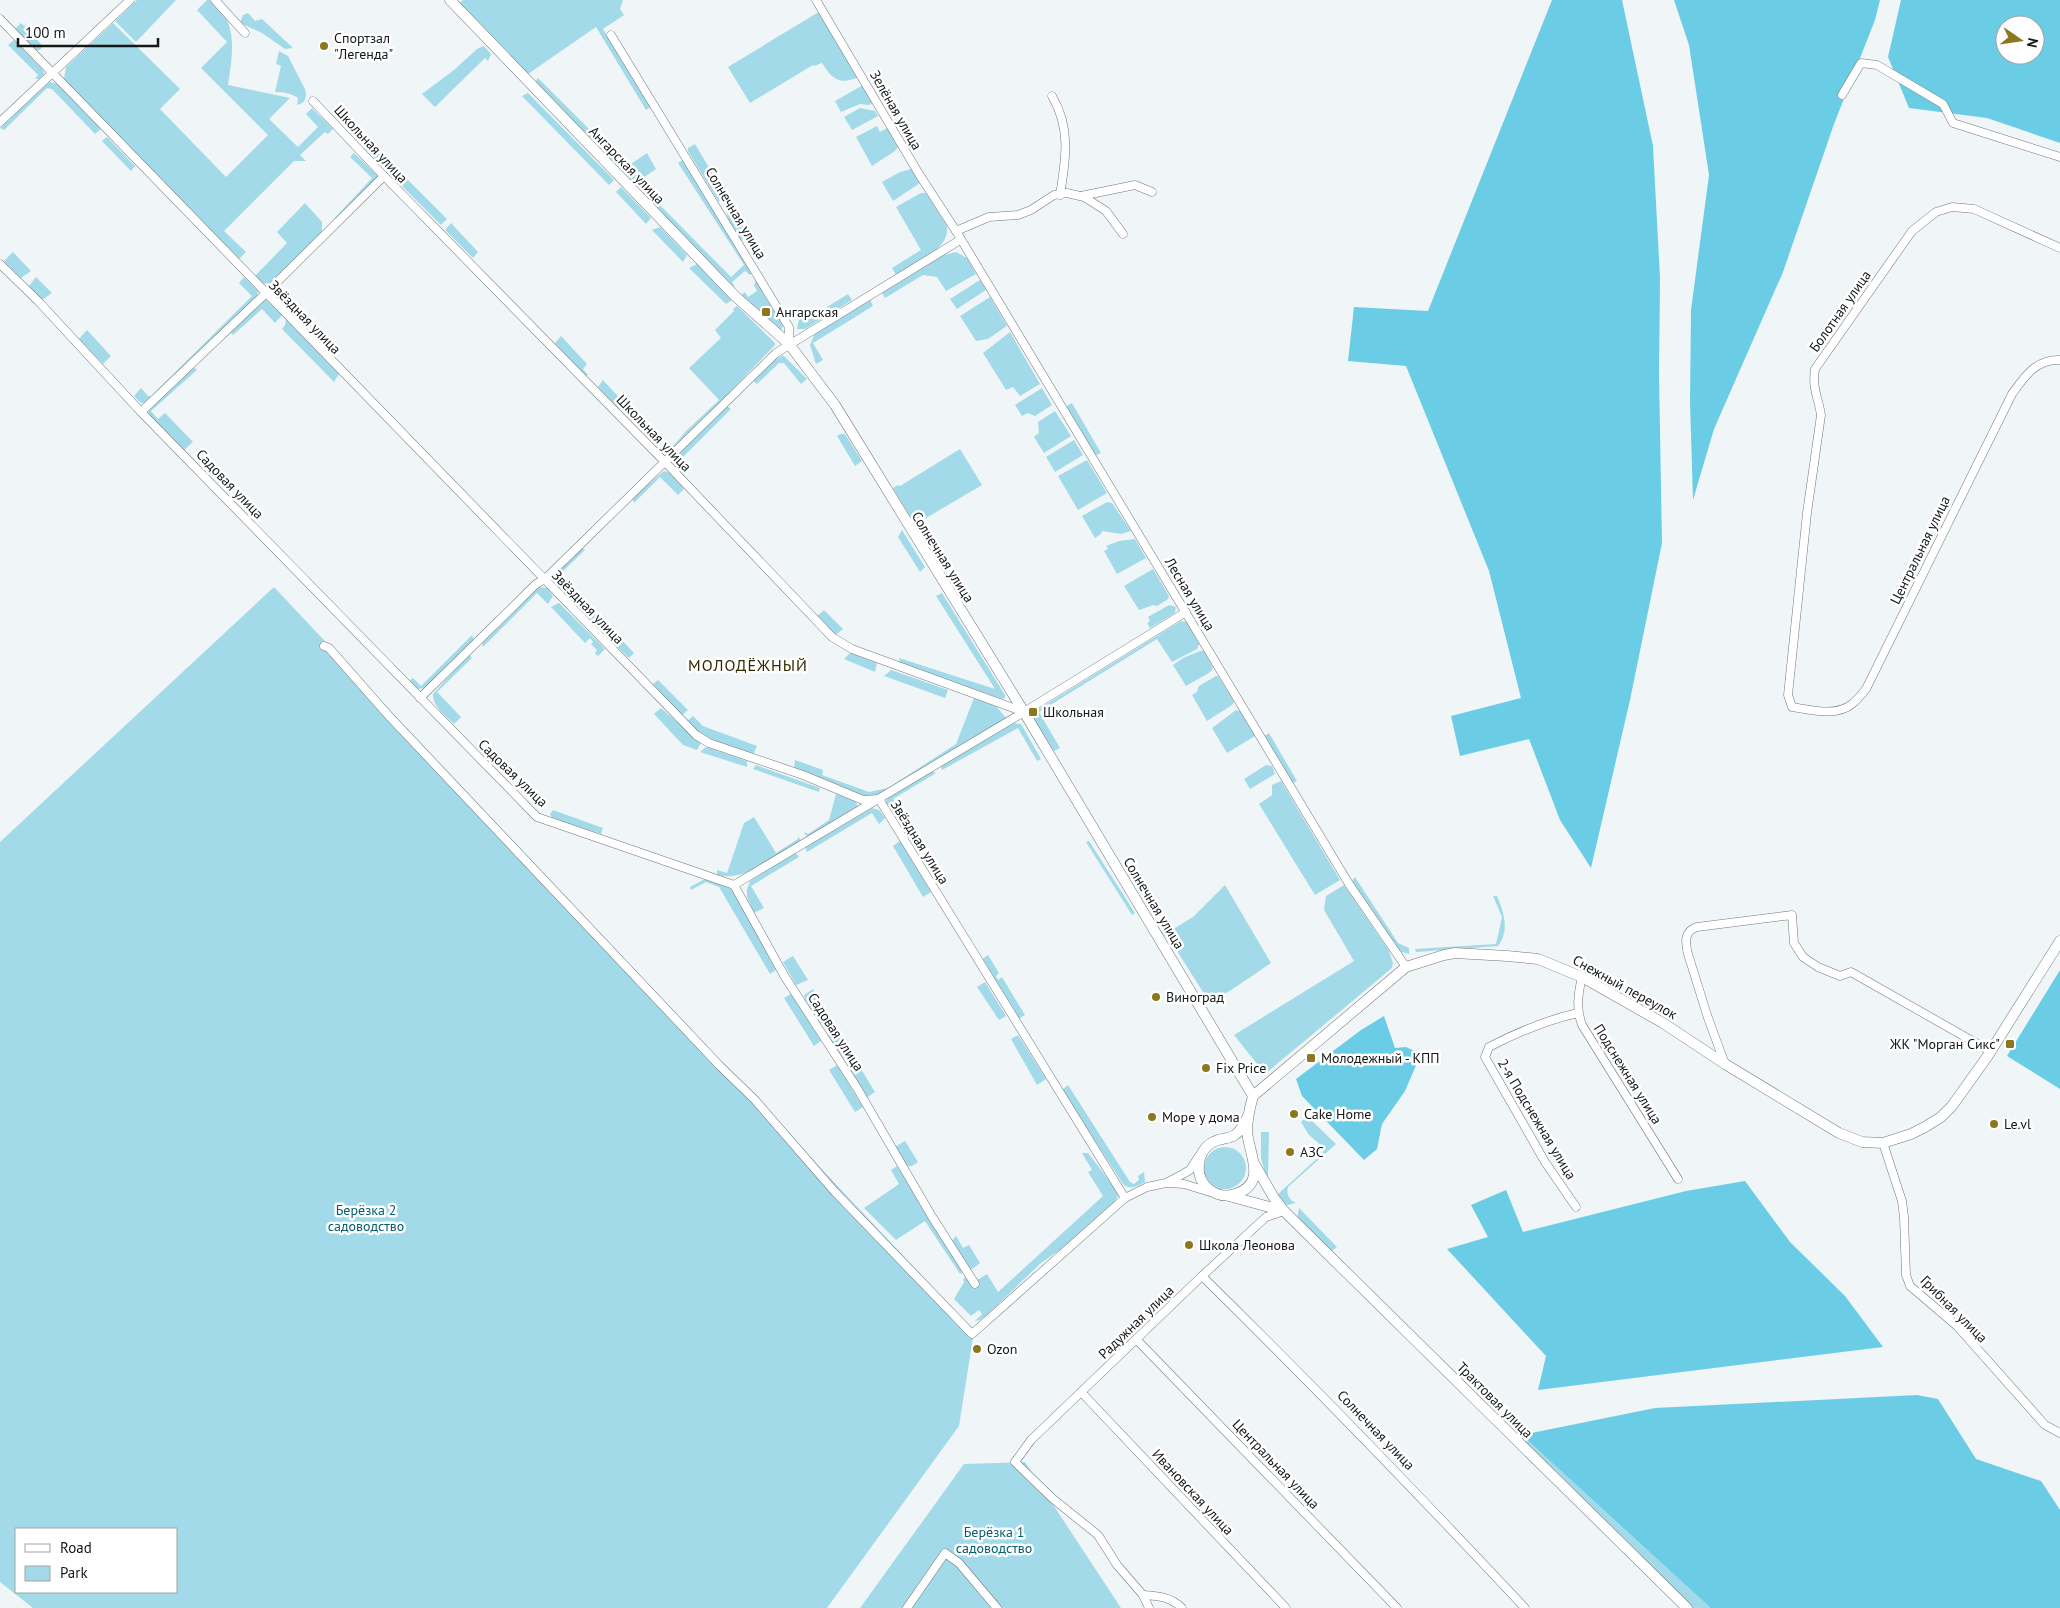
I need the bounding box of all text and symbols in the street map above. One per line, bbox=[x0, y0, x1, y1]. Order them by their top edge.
scale bar bbox=[18, 15, 158, 47]
north arrow bbox=[1995, 15, 2045, 65]
text: 100 m bbox=[25, 23, 66, 42]
place label: Спортзал "Легенда" bbox=[334, 29, 393, 63]
text: N bbox=[2023, 36, 2042, 49]
marker: Спортзал "Легенда" bbox=[318, 40, 330, 52]
street label: Зелёная улица bbox=[866, 67, 926, 153]
street label: Школьная улица bbox=[330, 101, 412, 187]
street label: Ангарская улица bbox=[585, 122, 669, 208]
street label: Солнечная улица bbox=[701, 164, 771, 262]
street label: Болотная улица bbox=[1805, 267, 1875, 355]
street label: Звёздная улица bbox=[265, 276, 345, 358]
place label: Ангарская bbox=[776, 303, 838, 321]
marker: Ангарская bbox=[760, 306, 772, 318]
street label: Школьная улица bbox=[613, 391, 695, 475]
street label: Садовая улица bbox=[192, 445, 268, 523]
street label: Центральная улица bbox=[1886, 493, 1954, 607]
street label: Солнечная улица bbox=[908, 508, 978, 606]
street label: Лесная улица bbox=[1161, 553, 1219, 634]
street label: Звёздная улица bbox=[548, 566, 628, 648]
district label: МОЛОДЁЖНЫЙ bbox=[688, 655, 808, 675]
place label: Школьная bbox=[1043, 703, 1104, 721]
marker: Школьная bbox=[1027, 706, 1039, 718]
street label: Садовая улица bbox=[474, 735, 552, 811]
street label: Звёздная улица bbox=[887, 797, 953, 887]
street label: Солнечная улица bbox=[1119, 854, 1189, 952]
street label: Снежный переулок bbox=[1570, 951, 1681, 1023]
place label: Виноград bbox=[1166, 988, 1225, 1006]
street label: Садовая улица bbox=[804, 989, 868, 1075]
marker: Виноград bbox=[1150, 991, 1162, 1003]
street label: Подснежная улица bbox=[1590, 1021, 1666, 1128]
place label: ЖК "Морган Сикс" bbox=[1889, 1035, 2000, 1053]
marker: ЖК "Морган Сикс" bbox=[2004, 1038, 2016, 1050]
place label: Молодежный - КПП bbox=[1321, 1049, 1440, 1067]
marker: Молодежный - КПП bbox=[1305, 1052, 1317, 1064]
street label: 2-я Подснежная улица bbox=[1494, 1055, 1580, 1183]
place label: Fix Price bbox=[1216, 1059, 1266, 1077]
marker: Fix Price bbox=[1200, 1062, 1212, 1074]
place label: Cake Home bbox=[1304, 1105, 1371, 1123]
place label: Море у дома bbox=[1162, 1108, 1240, 1126]
marker: Cake Home bbox=[1288, 1108, 1300, 1120]
marker: Море у дома bbox=[1146, 1111, 1158, 1123]
place label: Le.vl bbox=[2004, 1115, 2031, 1133]
marker: Le.vl bbox=[1988, 1118, 2000, 1130]
place label: АЗС bbox=[1300, 1143, 1324, 1161]
marker: АЗС bbox=[1284, 1146, 1296, 1158]
park label: Берёзка 2 садоводство bbox=[328, 1201, 404, 1235]
place label: Школа Леонова bbox=[1199, 1236, 1295, 1254]
marker: Школа Леонова bbox=[1183, 1239, 1195, 1251]
street label: Грибная улица bbox=[1917, 1272, 1991, 1346]
street label: Радужная улица bbox=[1094, 1281, 1178, 1363]
place label: Ozon bbox=[987, 1340, 1017, 1358]
marker: Ozon bbox=[971, 1343, 983, 1355]
street label: Трактовая улица bbox=[1453, 1358, 1537, 1442]
street label: Солнечная улица bbox=[1333, 1386, 1419, 1474]
street label: Центральная улица bbox=[1228, 1415, 1324, 1513]
street label: Ивановская улица bbox=[1148, 1445, 1238, 1539]
park label: Берёзка 1 садоводство bbox=[956, 1523, 1032, 1557]
legend bbox=[15, 1528, 178, 1593]
text: Road bbox=[60, 1538, 92, 1557]
text: Park bbox=[60, 1563, 88, 1582]

